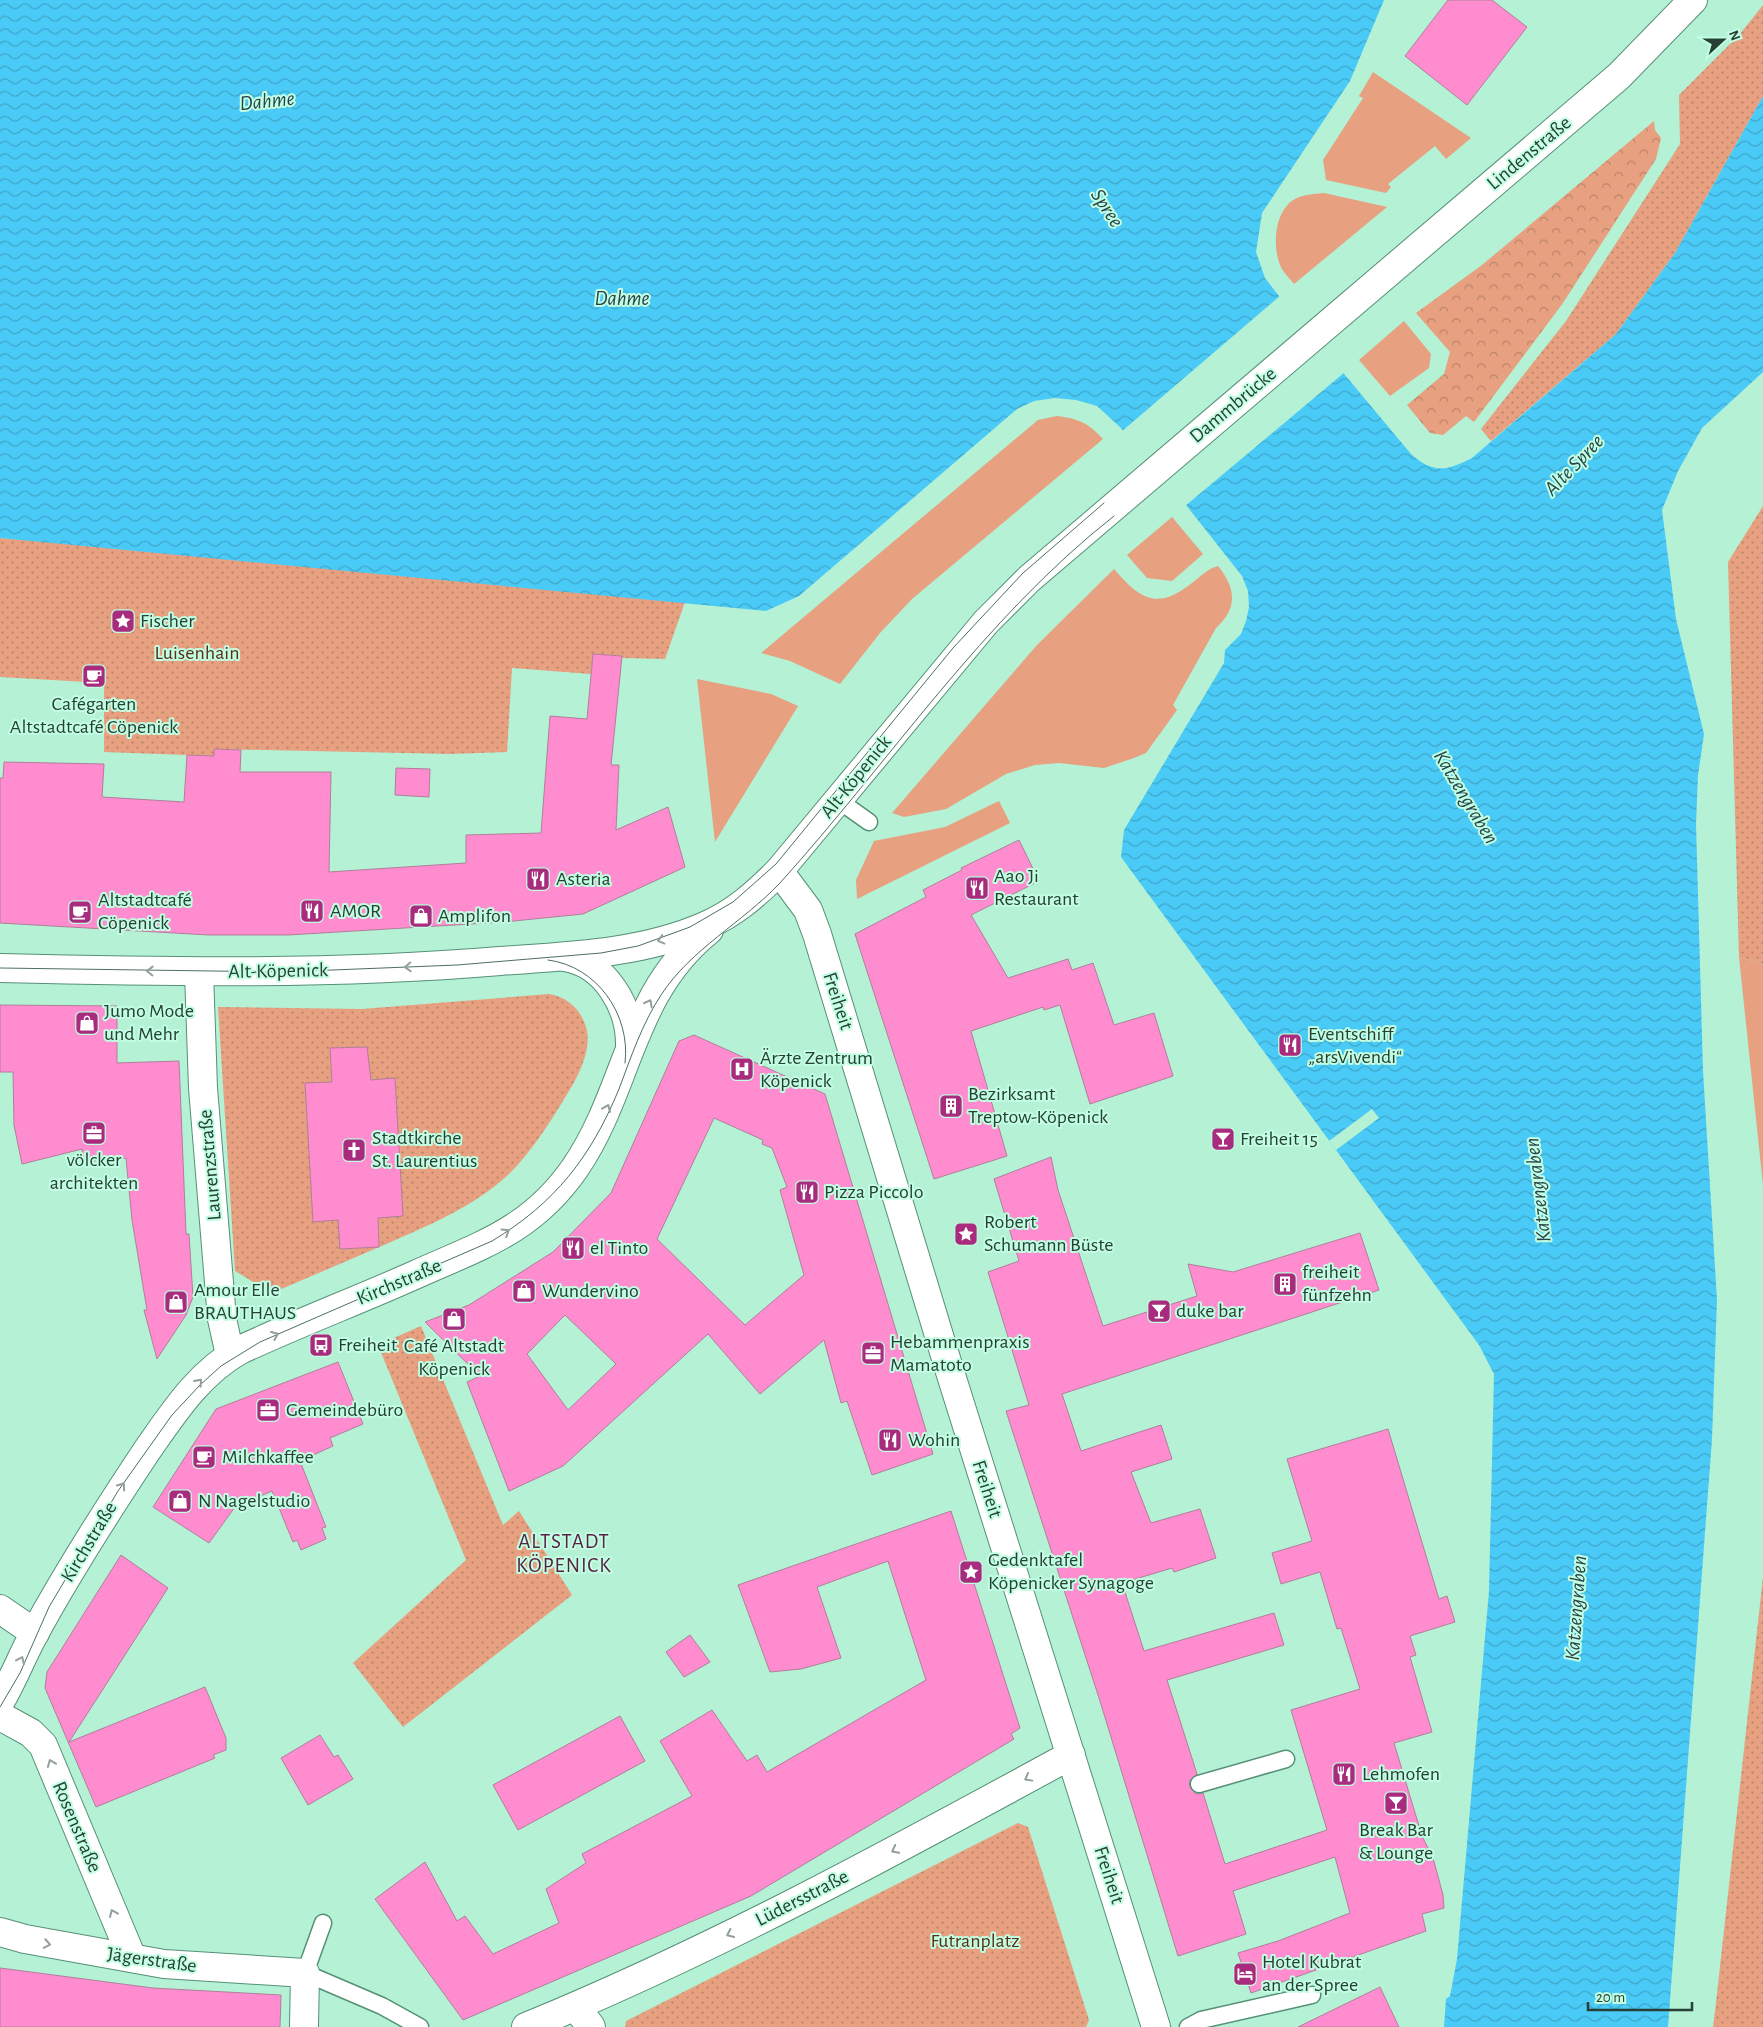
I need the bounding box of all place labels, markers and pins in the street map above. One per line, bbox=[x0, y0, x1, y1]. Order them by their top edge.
place icon: Fischer bbox=[110, 608, 136, 634]
place label: Fischer bbox=[140, 611, 195, 631]
cafe icon: Cafégarten Altstadtcafé Cöpenick bbox=[81, 663, 107, 689]
place label: Cafégarten Altstadtcafé Cöpenick bbox=[10, 694, 178, 737]
restaurant icon: Asteria bbox=[525, 866, 551, 892]
place label: Aao Ji Restaurant bbox=[994, 866, 1079, 909]
place label: Asteria bbox=[556, 869, 611, 889]
restaurant icon: Aao Ji Restaurant bbox=[964, 875, 990, 901]
place label: Altstadtcafé Cöpenick bbox=[98, 890, 192, 933]
restaurant icon: AMOR bbox=[299, 898, 325, 924]
cafe icon: Altstadtcafé Cöpenick bbox=[67, 899, 93, 925]
place label: AMOR bbox=[330, 901, 381, 921]
shop icon: Amplifon bbox=[408, 903, 434, 929]
place label: Amplifon bbox=[438, 906, 511, 926]
place label: Jumo Mode und Mehr bbox=[104, 1001, 194, 1044]
shop icon: Jumo Mode und Mehr bbox=[74, 1010, 100, 1036]
place label: Eventschiff „arsVivendi“ bbox=[1308, 1024, 1402, 1067]
restaurant icon: Eventschiff „arsVivendi“ bbox=[1277, 1032, 1303, 1058]
place label: Ärzte Zentrum Köpenick bbox=[760, 1048, 873, 1091]
hospital icon: Ärzte Zentrum Köpenick bbox=[729, 1056, 755, 1082]
place label: Bezirksamt Treptow-Köpenick bbox=[968, 1084, 1108, 1127]
building icon: Bezirksamt Treptow-Köpenick bbox=[938, 1093, 964, 1119]
office icon: völcker architekten bbox=[81, 1120, 107, 1146]
bar icon: Freiheit 15 bbox=[1210, 1126, 1236, 1152]
place label: Stadtkirche St. Laurentius bbox=[372, 1128, 477, 1171]
place label: Freiheit 15 bbox=[1240, 1129, 1318, 1149]
church icon: Stadtkirche St. Laurentius bbox=[341, 1137, 367, 1163]
place label: völcker architekten bbox=[50, 1150, 138, 1193]
restaurant icon: Pizza Piccolo bbox=[794, 1179, 820, 1205]
place label: Pizza Piccolo bbox=[824, 1182, 923, 1202]
place label: Robert Schumann Büste bbox=[984, 1212, 1114, 1255]
place icon: Robert Schumann Büste bbox=[953, 1221, 979, 1247]
restaurant icon: el Tinto bbox=[560, 1235, 586, 1261]
place label: el Tinto bbox=[590, 1238, 648, 1258]
place label: freiheit fünfzehn bbox=[1302, 1262, 1372, 1305]
building icon: freiheit fünfzehn bbox=[1272, 1271, 1298, 1297]
shop icon: Wundervino bbox=[511, 1278, 537, 1304]
place label: Amour Elle BRAUTHAUS bbox=[194, 1280, 296, 1323]
place label: Wundervino bbox=[542, 1281, 639, 1301]
shop icon: Amour Elle BRAUTHAUS bbox=[163, 1289, 189, 1315]
bar icon: duke bar bbox=[1146, 1298, 1172, 1324]
place label: duke bar bbox=[1176, 1301, 1244, 1321]
shop icon: Café Altstadt Köpenick bbox=[441, 1306, 467, 1332]
bus stop icon: Freiheit bbox=[308, 1332, 334, 1358]
place label: Hebammenpraxis Mamatoto bbox=[890, 1332, 1030, 1375]
place label: Freiheit bbox=[338, 1335, 398, 1355]
place label: Café Altstadt Köpenick bbox=[404, 1336, 505, 1379]
office icon: Hebammenpraxis Mamatoto bbox=[860, 1340, 886, 1366]
office icon: Gemeindebüro bbox=[255, 1397, 281, 1423]
place label: Gemeindebüro bbox=[286, 1400, 403, 1420]
restaurant icon: Wohin bbox=[877, 1427, 903, 1453]
place label: Wohin bbox=[908, 1430, 960, 1450]
cafe icon: Milchkaffee bbox=[191, 1444, 217, 1470]
place label: Milchkaffee bbox=[222, 1447, 314, 1467]
shop icon: N Nagelstudio bbox=[167, 1488, 193, 1514]
place label: N Nagelstudio bbox=[198, 1491, 310, 1511]
place label: Gedenktafel Köpenicker Synagoge bbox=[988, 1550, 1154, 1593]
place icon: Gedenktafel Köpenicker Synagoge bbox=[958, 1559, 984, 1585]
restaurant icon: Lehmofen bbox=[1331, 1761, 1357, 1787]
place label: Lehmofen bbox=[1362, 1764, 1440, 1784]
bar icon: Break Bar & Lounge bbox=[1383, 1790, 1409, 1816]
place label: Break Bar & Lounge bbox=[1359, 1820, 1434, 1863]
place label: Hotel Kubrat an der Spree bbox=[1262, 1952, 1362, 1995]
hotel icon: Hotel Kubrat an der Spree bbox=[1232, 1961, 1258, 1987]

